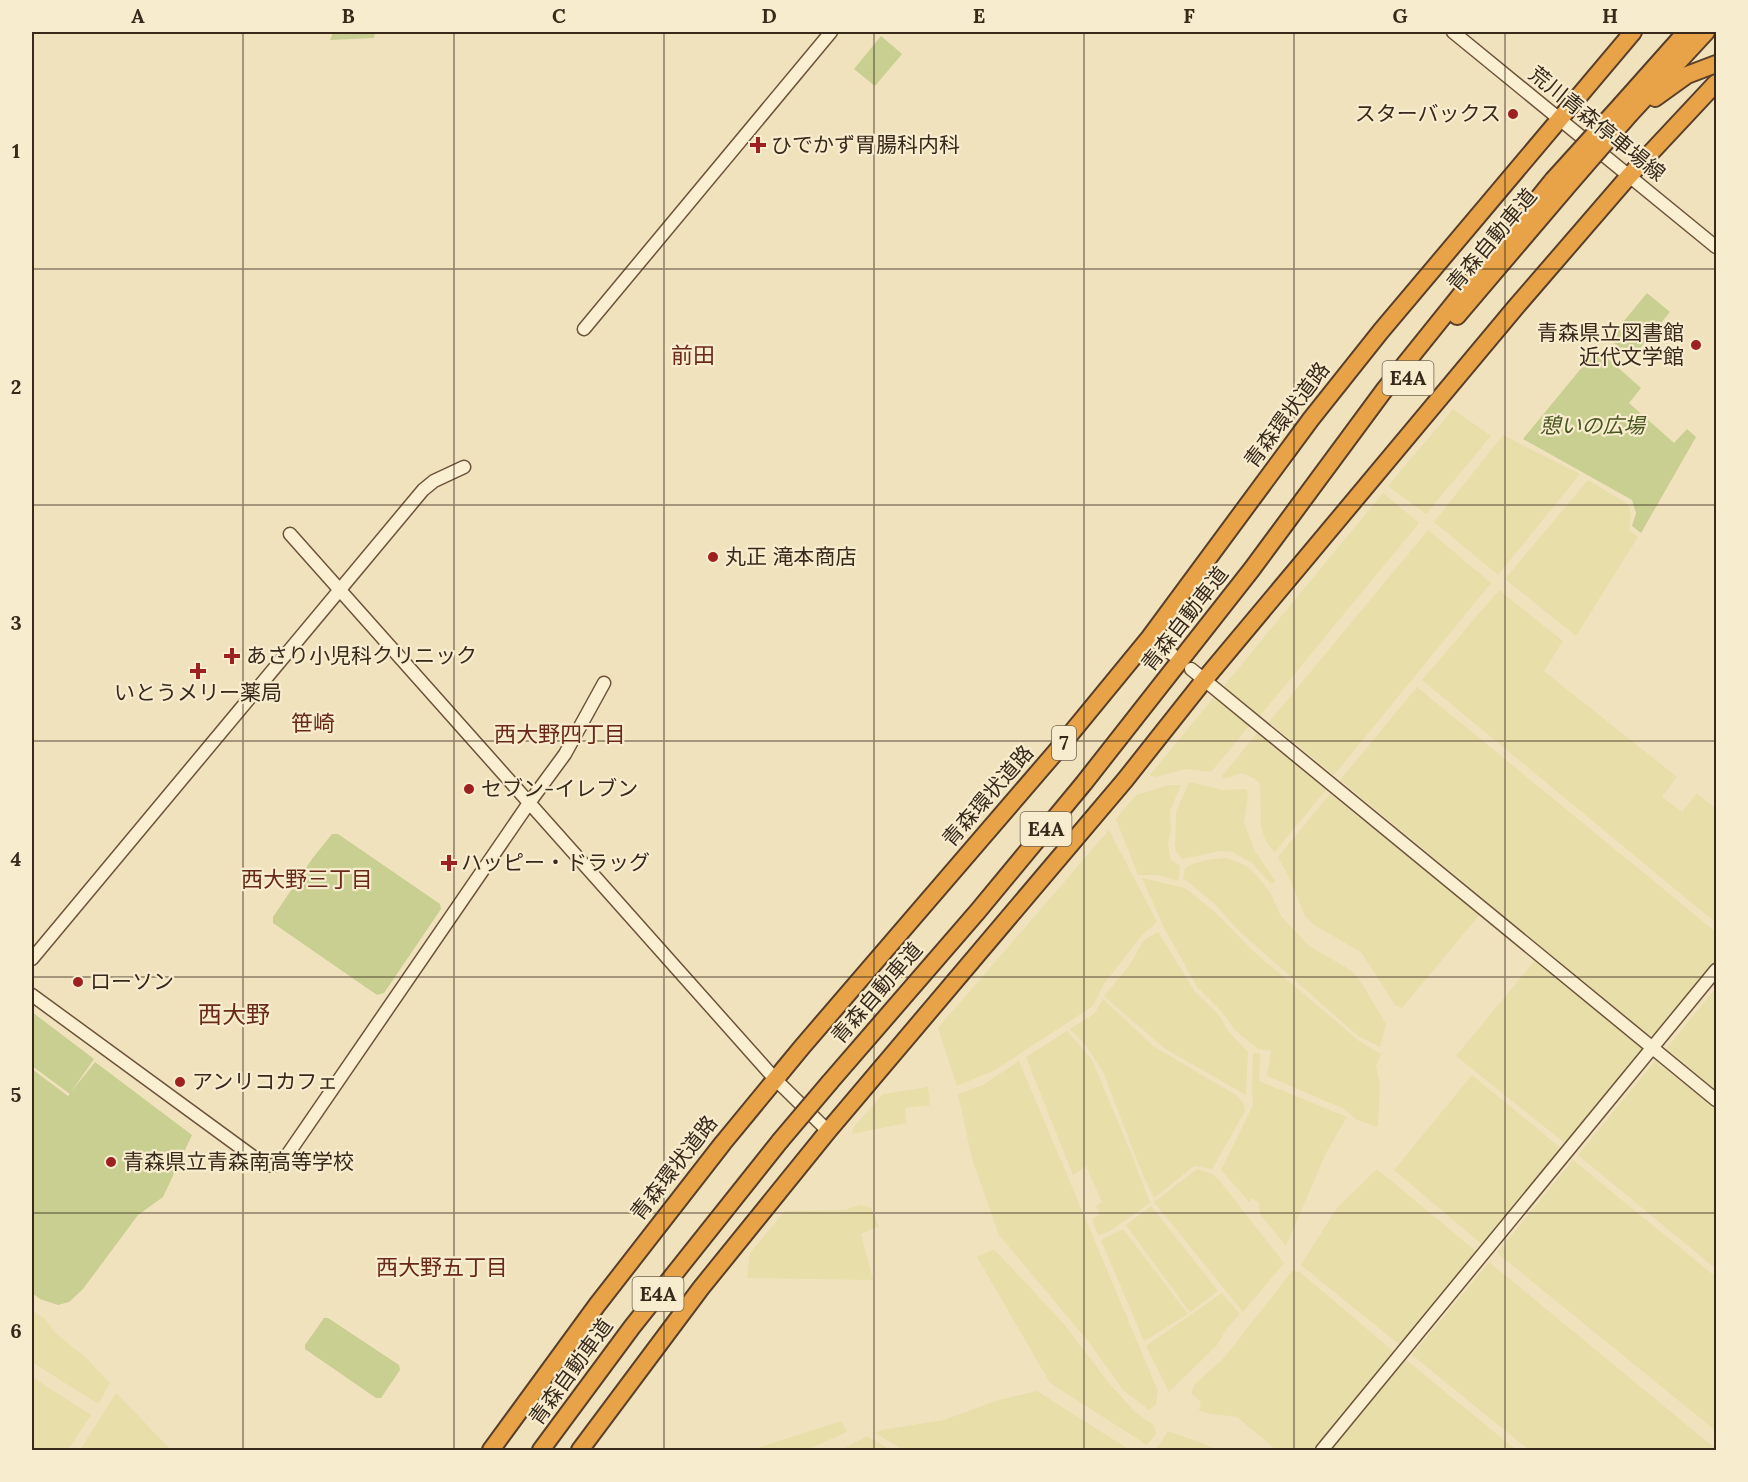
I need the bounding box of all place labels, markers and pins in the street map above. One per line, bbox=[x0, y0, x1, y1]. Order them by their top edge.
place label: スターバックス bbox=[1355, 100, 1501, 127]
marker: スターバックス bbox=[1506, 107, 1520, 121]
place label: ひでかず胃腸科内科 bbox=[771, 131, 960, 158]
marker: ひでかず胃腸科内科 bbox=[749, 136, 767, 154]
place label: 青森県立図書館 近代文学館 bbox=[1537, 319, 1684, 370]
marker: 青森県立図書館 近代文学館 bbox=[1689, 338, 1703, 352]
place label: 丸正 滝本商店 bbox=[725, 543, 857, 570]
marker: 丸正 滝本商店 bbox=[706, 550, 720, 564]
place label: あさり小児科クリニック bbox=[246, 642, 477, 669]
marker: あさり小児科クリニック bbox=[223, 647, 241, 665]
marker: いとうメリー薬局 bbox=[191, 664, 205, 678]
place label: いとうメリー薬局 bbox=[114, 679, 282, 706]
place label: セブン-イレブン bbox=[481, 775, 638, 802]
marker: セブン-イレブン bbox=[462, 782, 476, 796]
place label: ハッピー・ドラッグ bbox=[461, 849, 650, 876]
marker: ハッピー・ドラッグ bbox=[442, 856, 456, 870]
place label: ローソン bbox=[90, 968, 174, 995]
marker: ローソン bbox=[71, 975, 85, 989]
place label: アンリコカフェ bbox=[192, 1068, 338, 1095]
marker: アンリコカフェ bbox=[173, 1075, 187, 1089]
place label: 青森県立青森南高等学校 bbox=[123, 1148, 354, 1175]
marker: 青森県立青森南高等学校 bbox=[104, 1155, 118, 1169]

